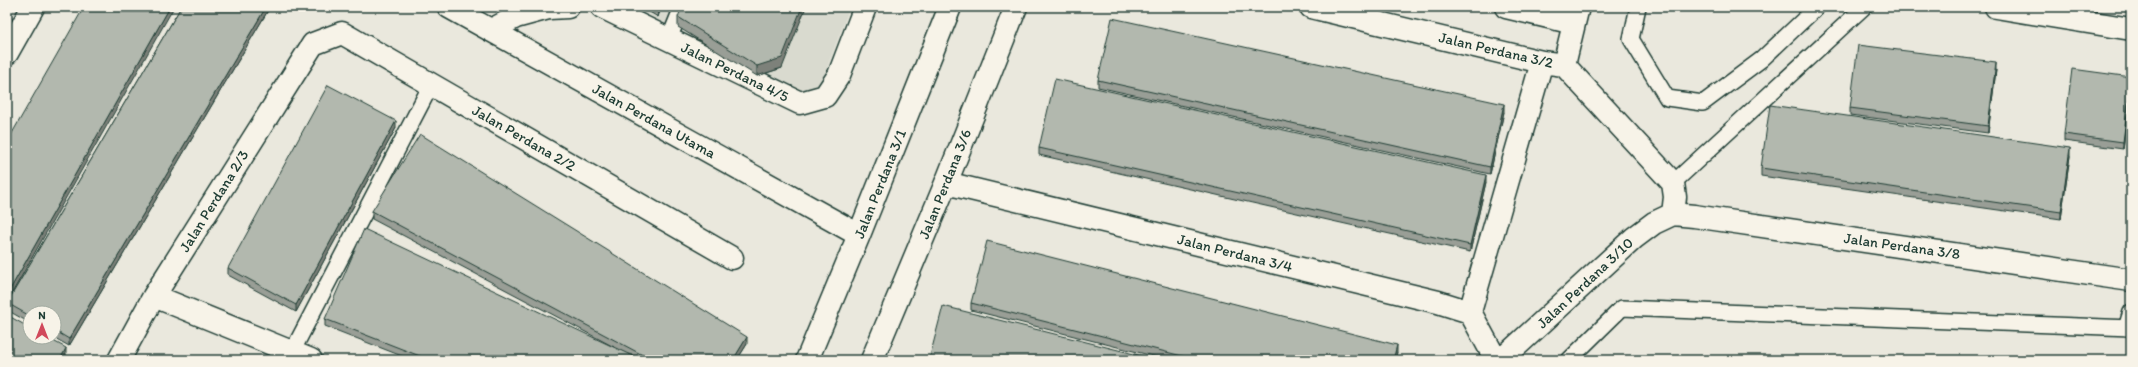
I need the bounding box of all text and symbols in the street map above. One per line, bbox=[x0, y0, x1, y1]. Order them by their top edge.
street label: Jalan Perdana 3/2 bbox=[1437, 28, 1555, 72]
street label: Jalan Perdana 4/5 bbox=[678, 38, 792, 106]
street label: Jalan Perdana Utama bbox=[589, 80, 719, 162]
street label: Jalan Perdana 2/2 bbox=[469, 101, 579, 175]
street label: Jalan Perdana 3/6 bbox=[915, 126, 975, 242]
street label: Jalan Perdana 3/1 bbox=[850, 127, 910, 241]
street label: Jalan Perdana 2/3 bbox=[175, 147, 253, 255]
street label: Jalan Perdana 3/8 bbox=[1843, 229, 1961, 263]
street label: Jalan Perdana 3/4 bbox=[1176, 230, 1294, 276]
street label: Jalan Perdana 3/10 bbox=[1533, 234, 1637, 332]
north arrow bbox=[22, 305, 62, 345]
text: N bbox=[38, 309, 46, 322]

